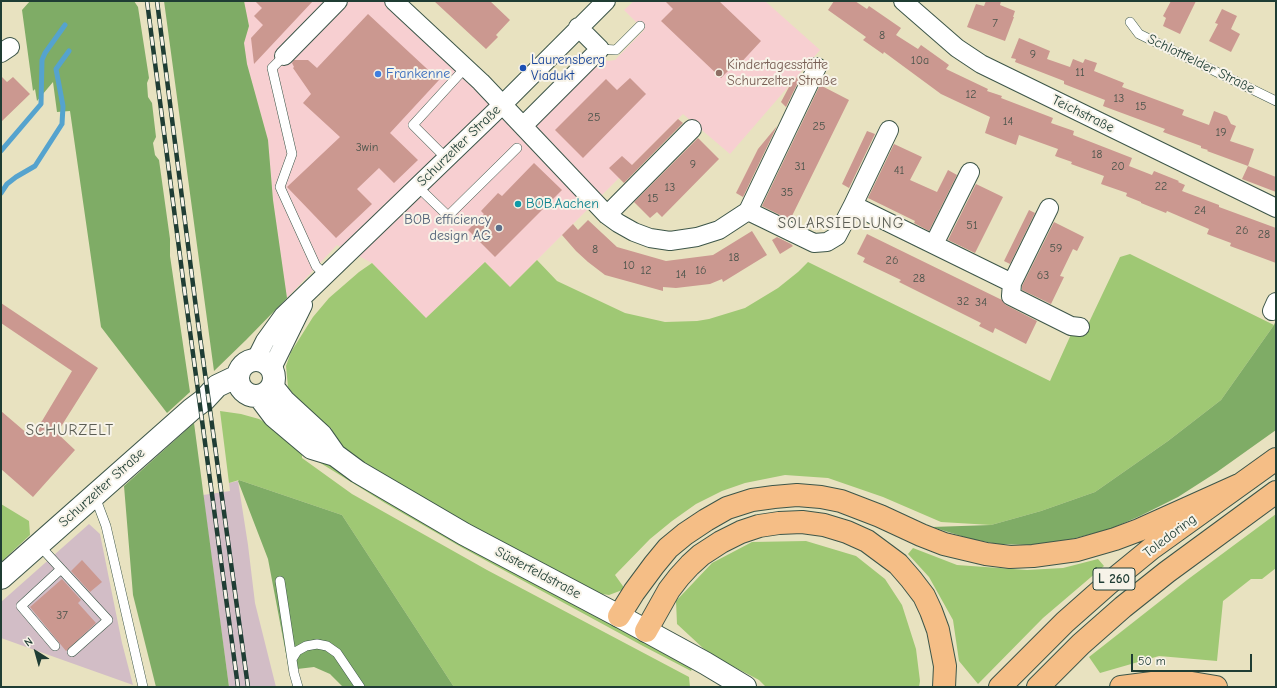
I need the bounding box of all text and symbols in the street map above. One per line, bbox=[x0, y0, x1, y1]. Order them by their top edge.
house number: 7 bbox=[992, 17, 998, 31]
house number: 8 bbox=[879, 29, 885, 43]
street label: Schlottfelder Straße bbox=[1145, 31, 1257, 97]
house number: 9 bbox=[1030, 48, 1036, 62]
place label: Laurensberg Viadukt bbox=[531, 52, 605, 84]
house number: 10a bbox=[911, 54, 929, 68]
place label: Kindertagesstätte Schurzelter Straße bbox=[727, 57, 837, 90]
marker: Laurensberg Viadukt bbox=[518, 63, 528, 73]
place label: Frankenne bbox=[386, 66, 450, 82]
house number: 11 bbox=[1075, 66, 1085, 80]
marker: Kindertagesstätte Schurzelter Straße bbox=[714, 68, 724, 78]
marker: Frankenne bbox=[373, 69, 383, 79]
house number: 12 bbox=[965, 88, 977, 102]
street label: Teichstraße bbox=[1049, 92, 1117, 136]
house number: 13 bbox=[1114, 92, 1124, 106]
house number: 15 bbox=[1135, 100, 1147, 114]
street label: Schurzelter Straße bbox=[414, 102, 504, 190]
house number: 25 bbox=[588, 111, 600, 125]
house number: 14 bbox=[1003, 115, 1013, 129]
house number: 25 bbox=[813, 120, 825, 134]
house number: 19 bbox=[1215, 126, 1227, 140]
house number: 3win bbox=[356, 141, 378, 155]
house number: 18 bbox=[1092, 148, 1102, 162]
house number: 9 bbox=[690, 158, 696, 172]
house number: 31 bbox=[795, 160, 805, 174]
house number: 20 bbox=[1111, 160, 1125, 174]
house number: 41 bbox=[894, 164, 904, 178]
house number: 22 bbox=[1155, 180, 1167, 194]
house number: 13 bbox=[665, 181, 675, 195]
house number: 35 bbox=[781, 186, 793, 200]
house number: 15 bbox=[647, 192, 659, 206]
place label: BOB.Aachen bbox=[526, 196, 599, 212]
marker: BOB.Aachen bbox=[513, 199, 523, 209]
house number: 24 bbox=[1194, 204, 1206, 218]
place label: BOB efficiency design AG bbox=[404, 212, 491, 244]
district label: SOLARSIEDLUNG bbox=[778, 215, 904, 233]
house number: 51 bbox=[966, 219, 978, 233]
marker: BOB efficiency design AG bbox=[494, 223, 504, 233]
house number: 26 bbox=[1236, 224, 1248, 238]
house number: 28 bbox=[1258, 228, 1270, 242]
house number: 59 bbox=[1050, 242, 1062, 256]
house number: 8 bbox=[592, 243, 598, 257]
house number: 18 bbox=[729, 251, 739, 265]
house number: 26 bbox=[886, 254, 898, 268]
house number: 10 bbox=[623, 259, 635, 273]
house number: 12 bbox=[640, 264, 652, 278]
house number: 16 bbox=[695, 264, 707, 278]
house number: 14 bbox=[676, 268, 686, 282]
house number: 63 bbox=[1037, 269, 1049, 283]
house number: 28 bbox=[913, 272, 925, 286]
house number: 32 bbox=[957, 295, 969, 309]
house number: 34 bbox=[975, 296, 987, 310]
district label: SCHURZELT bbox=[26, 422, 114, 440]
street label: Schurzelter Straße bbox=[56, 445, 148, 531]
street label: Toledoring bbox=[1140, 511, 1200, 561]
street label: Süsterfeldstraße bbox=[492, 543, 584, 603]
road number: L 260 bbox=[1093, 568, 1135, 590]
house number: 37 bbox=[56, 609, 68, 623]
north arrow bbox=[16, 632, 56, 672]
text: N bbox=[22, 635, 35, 649]
scale bar bbox=[1133, 646, 1254, 672]
text: 50 m bbox=[1138, 654, 1166, 668]

